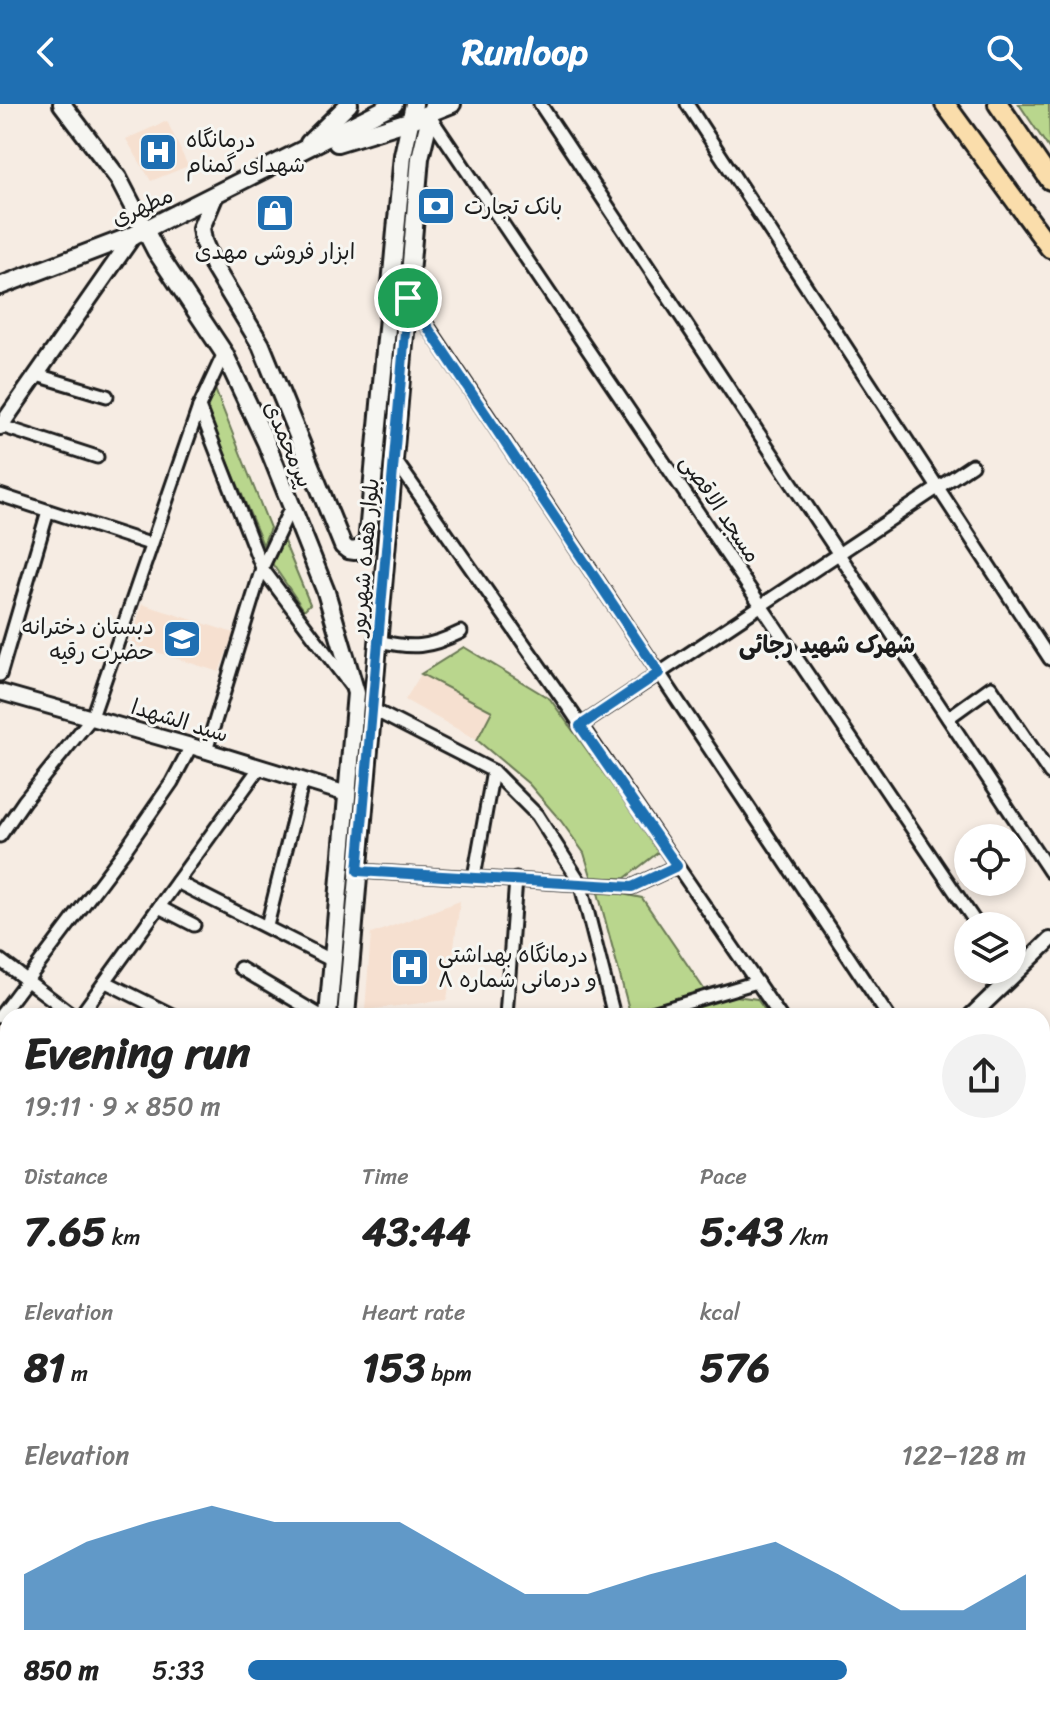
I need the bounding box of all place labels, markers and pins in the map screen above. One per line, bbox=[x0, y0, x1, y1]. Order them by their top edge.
place label: درمانگاه شهدای گمنام bbox=[186, 120, 305, 184]
hospital icon: درمانگاه شهدای گمنام bbox=[137, 131, 179, 173]
bank icon: بانک تجارت bbox=[415, 185, 457, 227]
place label: بانک تجارت bbox=[464, 187, 562, 226]
shop icon: ابزار فروشی مهدی bbox=[254, 192, 296, 234]
place label: ابزار فروشی مهدی bbox=[195, 232, 355, 271]
pin bbox=[374, 264, 442, 332]
place label: دبستان دخترانه حضرت رقیه bbox=[22, 607, 154, 671]
school or university icon: دبستان دخترانه حضرت رقیه bbox=[161, 618, 203, 660]
place label: درمانگاه بهداشتی و درمانی شماره ۸ bbox=[438, 935, 597, 999]
hospital icon: درمانگاه بهداشتی و درمانی شماره ۸ bbox=[389, 946, 431, 988]

